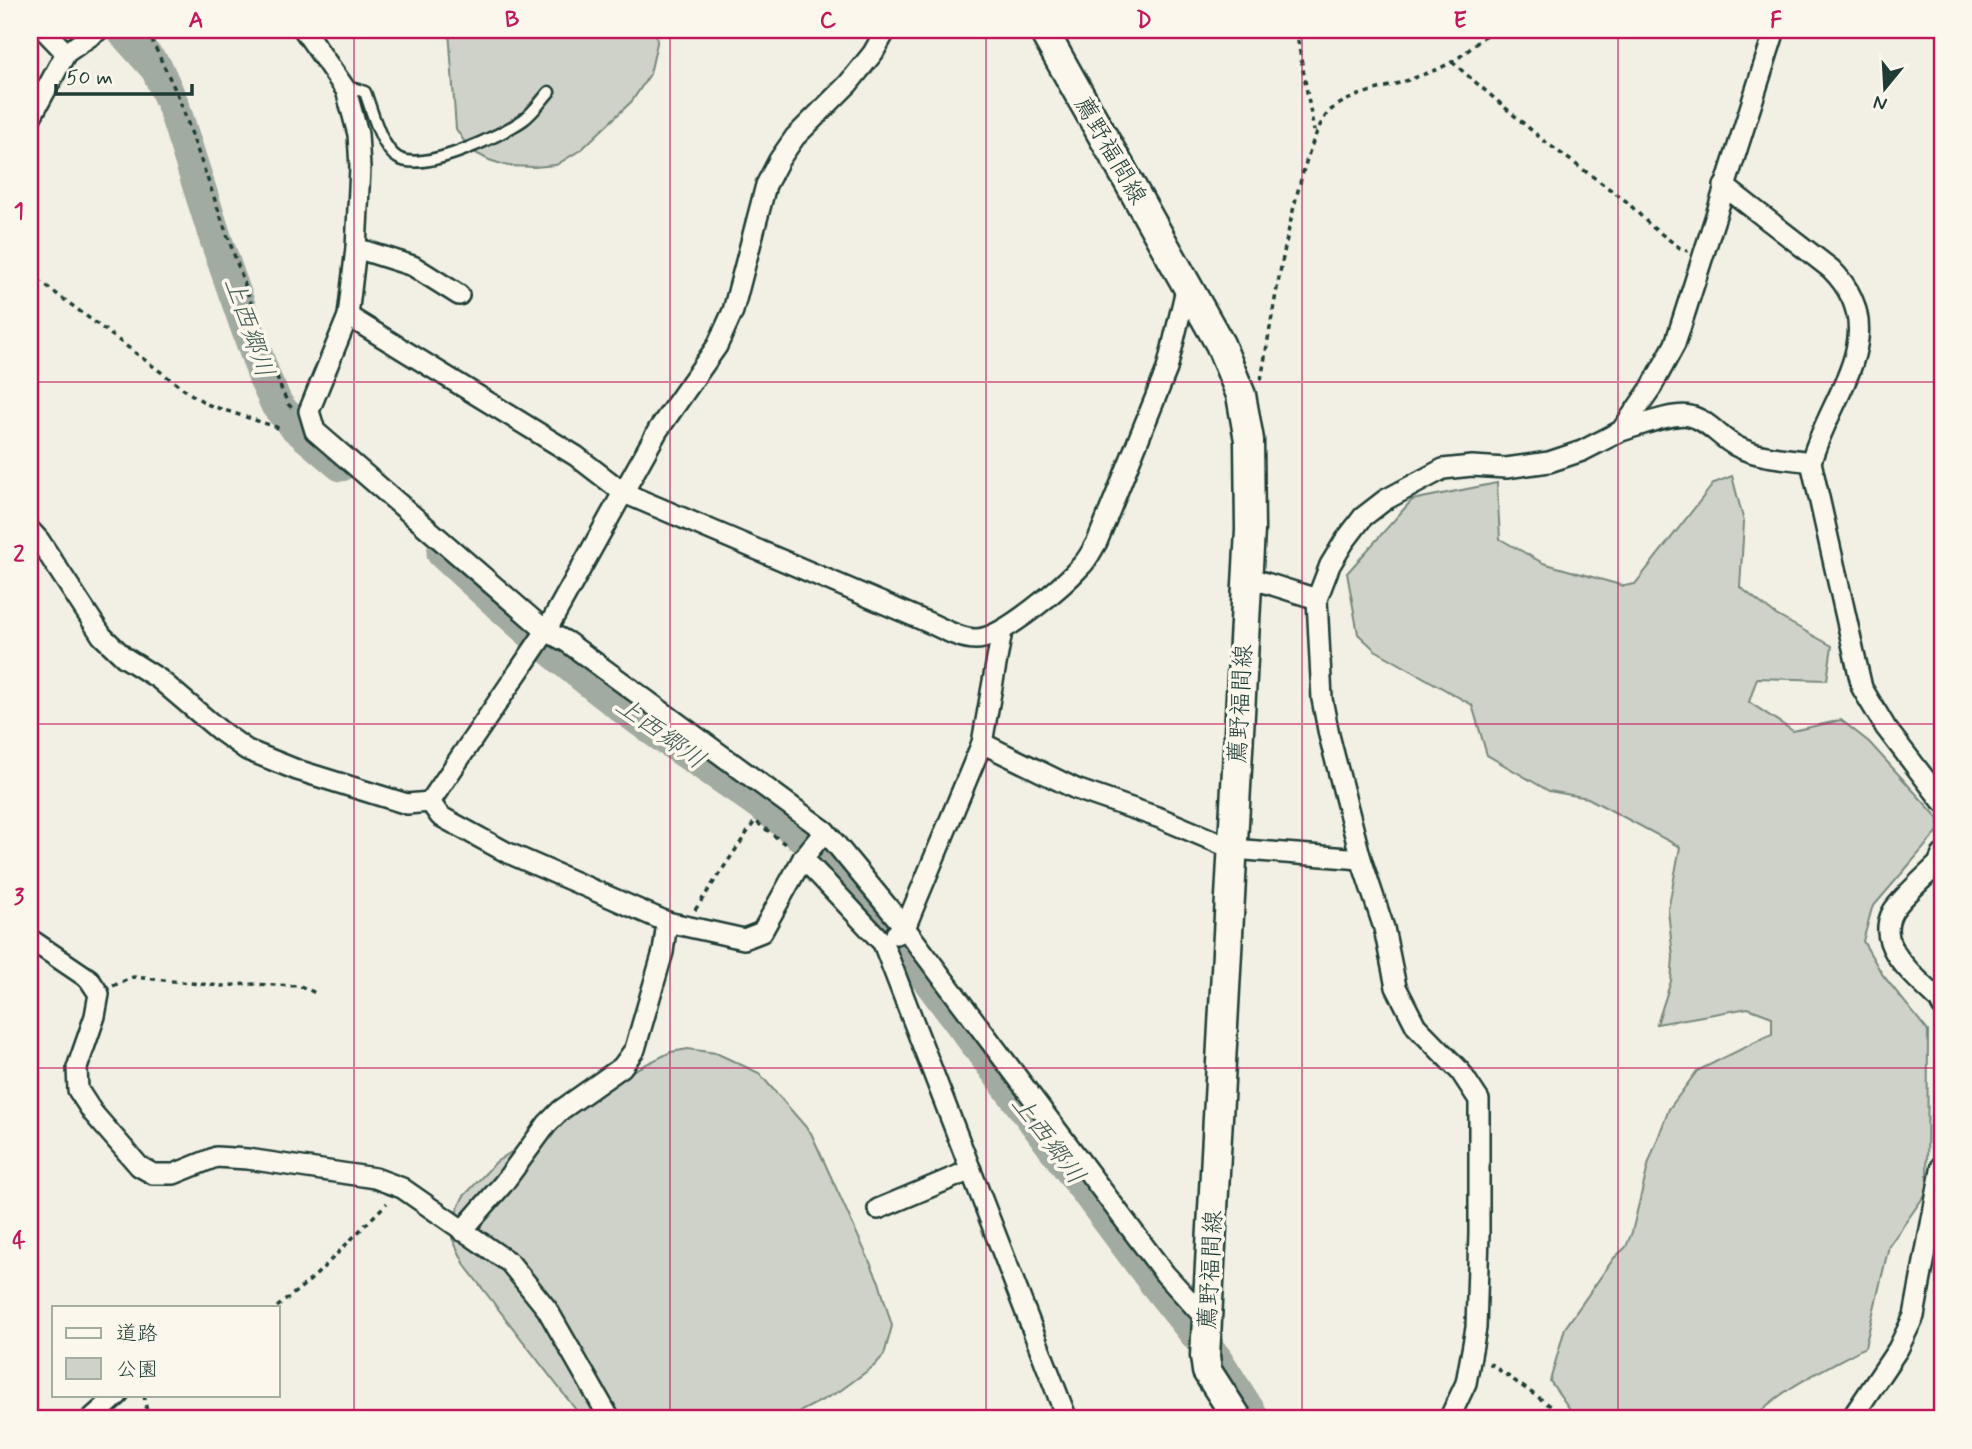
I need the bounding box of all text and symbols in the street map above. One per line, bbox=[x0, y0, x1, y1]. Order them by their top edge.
text: A bbox=[188, 6, 204, 36]
text: B bbox=[505, 6, 520, 36]
text: C bbox=[820, 6, 837, 36]
text: D bbox=[1136, 6, 1152, 36]
text: E bbox=[1453, 6, 1467, 36]
text: F bbox=[1770, 6, 1782, 36]
scale bar bbox=[56, 52, 192, 96]
north arrow bbox=[1850, 52, 1920, 122]
text: 50 m bbox=[66, 64, 113, 92]
text: N bbox=[1870, 89, 1890, 117]
street label: 薦野福間線 bbox=[1066, 91, 1153, 210]
text: 1 bbox=[14, 197, 24, 227]
water label: 上西郷川 bbox=[215, 273, 281, 382]
text: 2 bbox=[13, 540, 25, 570]
street label: 薦野福間線 bbox=[1223, 643, 1260, 765]
water label: 上西郷川 bbox=[608, 689, 712, 778]
text: 3 bbox=[14, 883, 25, 913]
water label: 上西郷川 bbox=[1003, 1088, 1092, 1192]
street label: 薦野福間線 bbox=[1193, 1209, 1230, 1331]
text: 4 bbox=[12, 1226, 26, 1256]
legend bbox=[52, 1306, 280, 1396]
text: 道路 bbox=[116, 1320, 158, 1348]
text: 公園 bbox=[116, 1356, 158, 1384]

